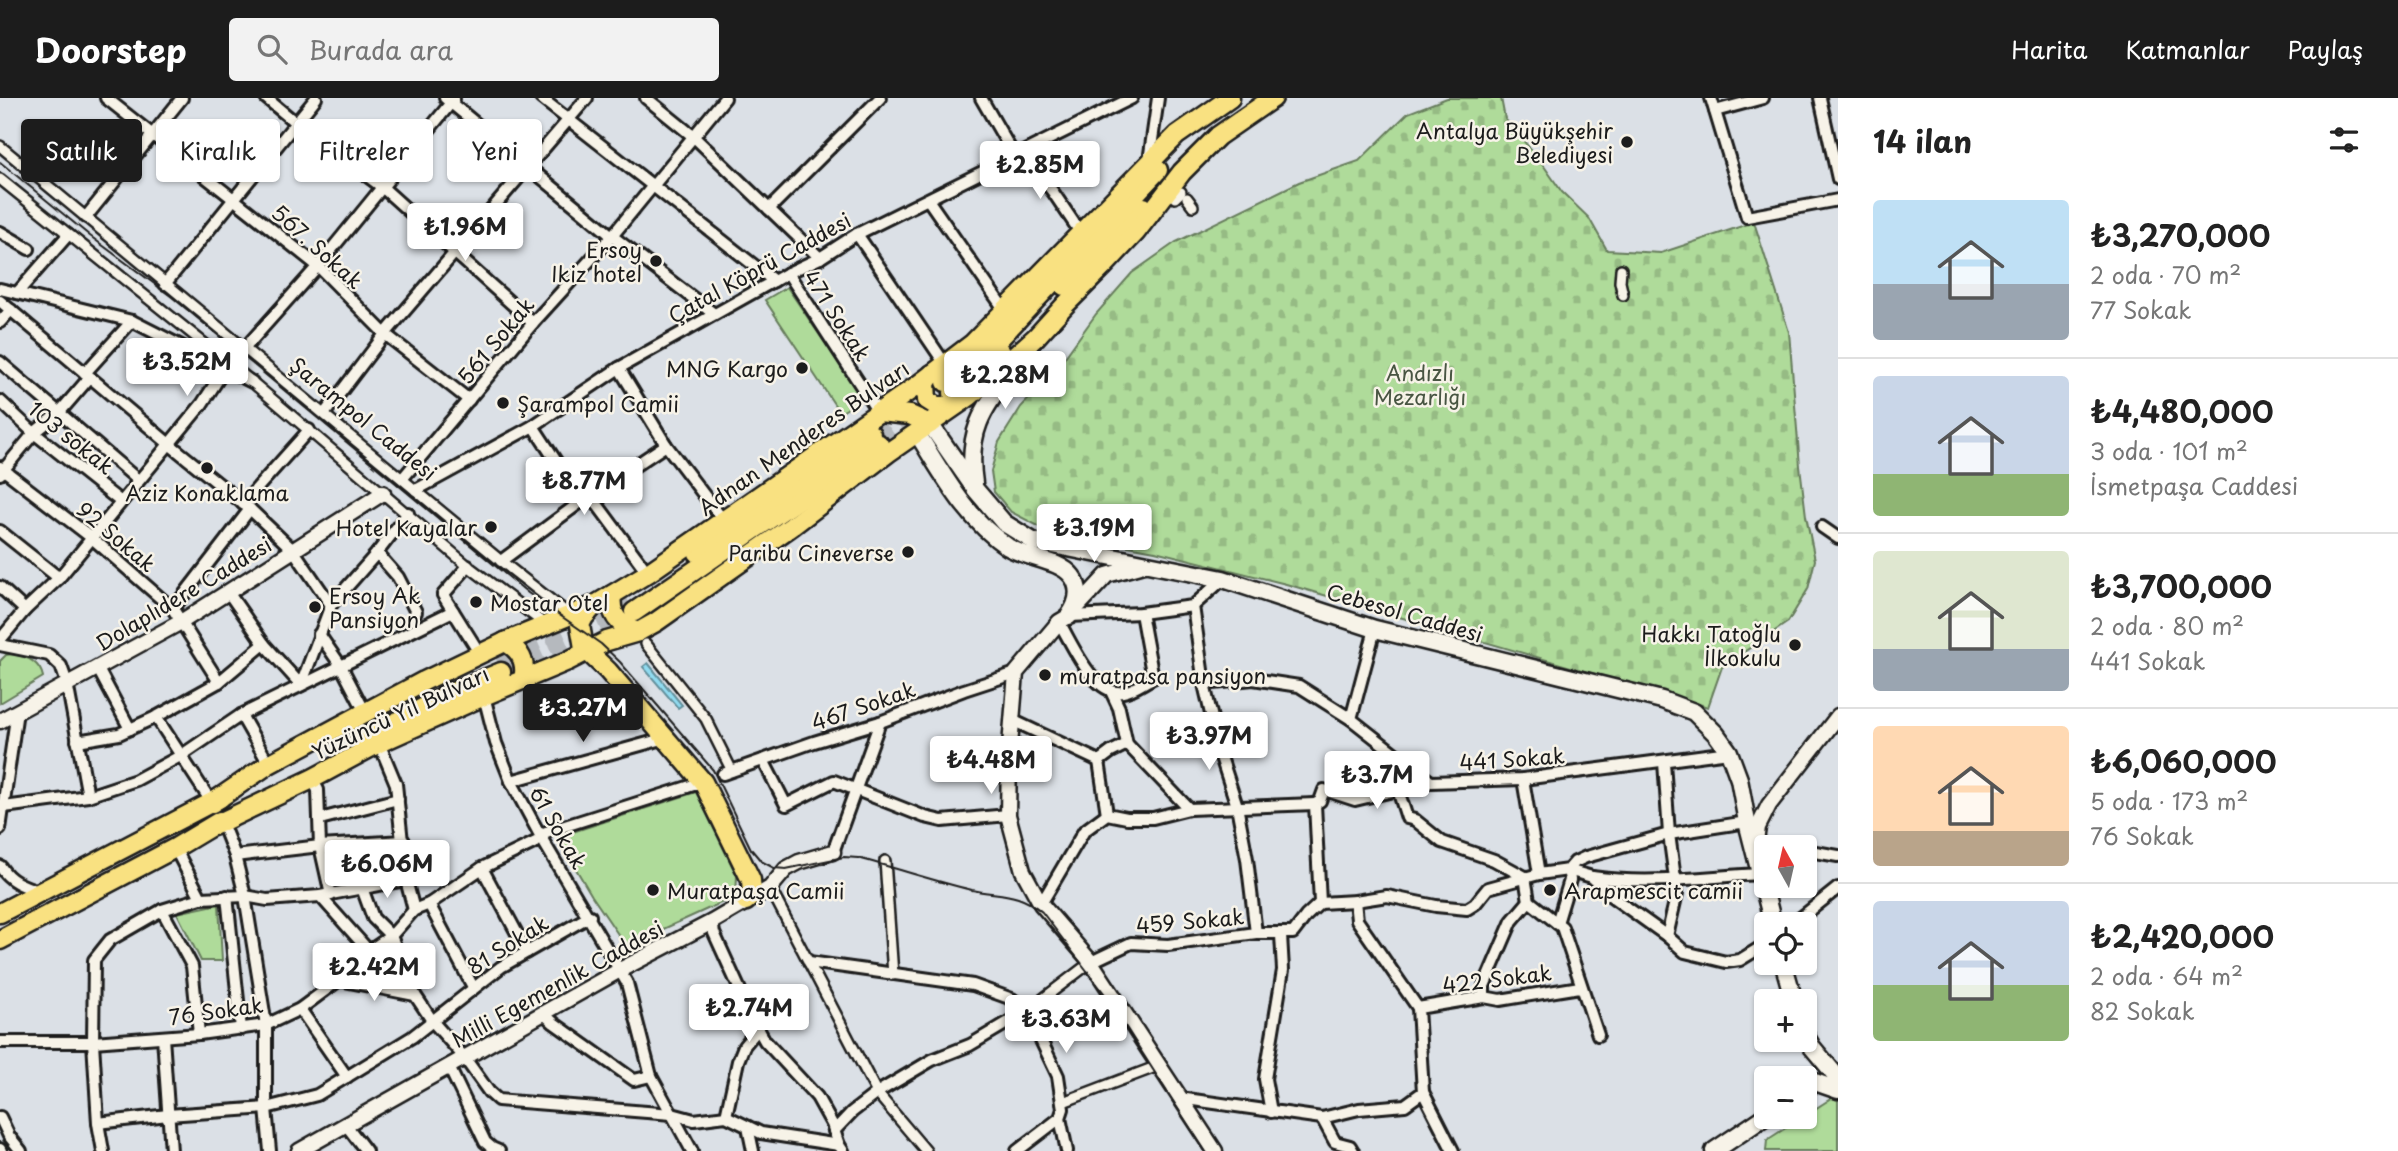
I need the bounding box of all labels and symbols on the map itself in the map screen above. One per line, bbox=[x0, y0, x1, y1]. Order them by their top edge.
place label: Antalya Büyükşehir Belediyesi bbox=[1416, 114, 1613, 170]
marker: Antalya Büyükşehir Belediyesi bbox=[1619, 134, 1635, 150]
pin: ₺2.85M bbox=[983, 141, 1097, 201]
street label: 567. Sokak bbox=[265, 196, 371, 296]
street label: Çatal Köprü Caddesi bbox=[662, 203, 856, 331]
pin: ₺1.96M bbox=[408, 204, 522, 263]
place label: Ersoy Ikiz hotel bbox=[551, 233, 642, 289]
marker: Ersoy Ikiz hotel bbox=[648, 253, 664, 269]
street label: 471 Sokak bbox=[796, 263, 880, 367]
street label: 561 Sokak bbox=[449, 289, 541, 391]
pin: ₺3.52M bbox=[130, 338, 244, 398]
street label: Şarampol Caddesi bbox=[284, 349, 444, 487]
place label: MNG Kargo bbox=[666, 352, 788, 384]
street label: Adnan Menderes Bulvarı bbox=[691, 352, 915, 522]
pin: ₺2.28M bbox=[948, 352, 1062, 411]
park label: Andızlı Mezarlığı bbox=[1374, 356, 1466, 412]
marker: MNG Kargo bbox=[794, 360, 810, 376]
place label: Şarampol Camii bbox=[517, 387, 679, 419]
street label: 103 sokak bbox=[22, 392, 122, 482]
marker: Şarampol Camii bbox=[495, 395, 511, 411]
pin: ₺8.77M bbox=[527, 458, 641, 517]
marker: Aziz Konaklama bbox=[199, 460, 215, 476]
place label: Aziz Konaklama bbox=[125, 476, 290, 508]
street label: 92 Sokak bbox=[70, 493, 164, 579]
pin: ₺3.19M bbox=[1037, 504, 1151, 564]
place label: Hotel Kayalar bbox=[336, 511, 477, 543]
marker: Hotel Kayalar bbox=[483, 519, 499, 535]
street label: Dolaplıdere Caddesi bbox=[89, 528, 277, 658]
place label: Paribu Cineverse bbox=[728, 536, 894, 568]
marker: Paribu Cineverse bbox=[900, 544, 916, 560]
street label: Cebesol Caddesi bbox=[1323, 574, 1487, 650]
place label: Ersoy Ak Pansiyon bbox=[329, 579, 421, 635]
place label: Mostar Otel bbox=[490, 586, 608, 618]
marker: Mostar Otel bbox=[468, 594, 484, 610]
marker: Ersoy Ak Pansiyon bbox=[307, 599, 323, 615]
place label: Hakkı Tatoğlu İlkokulu bbox=[1642, 617, 1781, 673]
marker: Hakkı Tatoğlu İlkokulu bbox=[1787, 637, 1803, 653]
street label: Yüzüncü Yıl Bulvarı bbox=[306, 657, 494, 767]
place label: muratpasa pansiyon bbox=[1059, 659, 1266, 691]
marker: muratpasa pansiyon bbox=[1037, 667, 1053, 683]
street label: 467 Sokak bbox=[807, 672, 919, 738]
pin: ₺3.27M bbox=[526, 684, 640, 744]
pin: ₺3.97M bbox=[1152, 712, 1266, 772]
pin: ₺4.48M bbox=[934, 736, 1048, 796]
street label: 441 Sokak bbox=[1458, 738, 1566, 778]
pin: ₺3.7M bbox=[1328, 752, 1426, 811]
street label: 61 Sokak bbox=[522, 779, 596, 875]
north arrow bbox=[1754, 835, 1816, 898]
pin: ₺6.06M bbox=[330, 840, 444, 900]
place label: Muratpaşa Camii bbox=[667, 874, 845, 906]
place label: Arapmescit camii bbox=[1564, 874, 1743, 906]
marker: Muratpaşa Camii bbox=[645, 882, 661, 898]
marker: Arapmescit camii bbox=[1542, 882, 1558, 898]
street label: 459 Sokak bbox=[1135, 899, 1245, 941]
street label: 81 Sokak bbox=[460, 906, 554, 982]
street label: Milli Egemenlik Caddesi bbox=[445, 911, 669, 1055]
pin: ₺2.42M bbox=[317, 944, 431, 1003]
street label: 422 Sokak bbox=[1441, 955, 1553, 1001]
pin: ₺2.74M bbox=[692, 984, 806, 1044]
street label: 76 Sokak bbox=[167, 988, 265, 1032]
pin: ₺3.63M bbox=[1009, 996, 1123, 1055]

